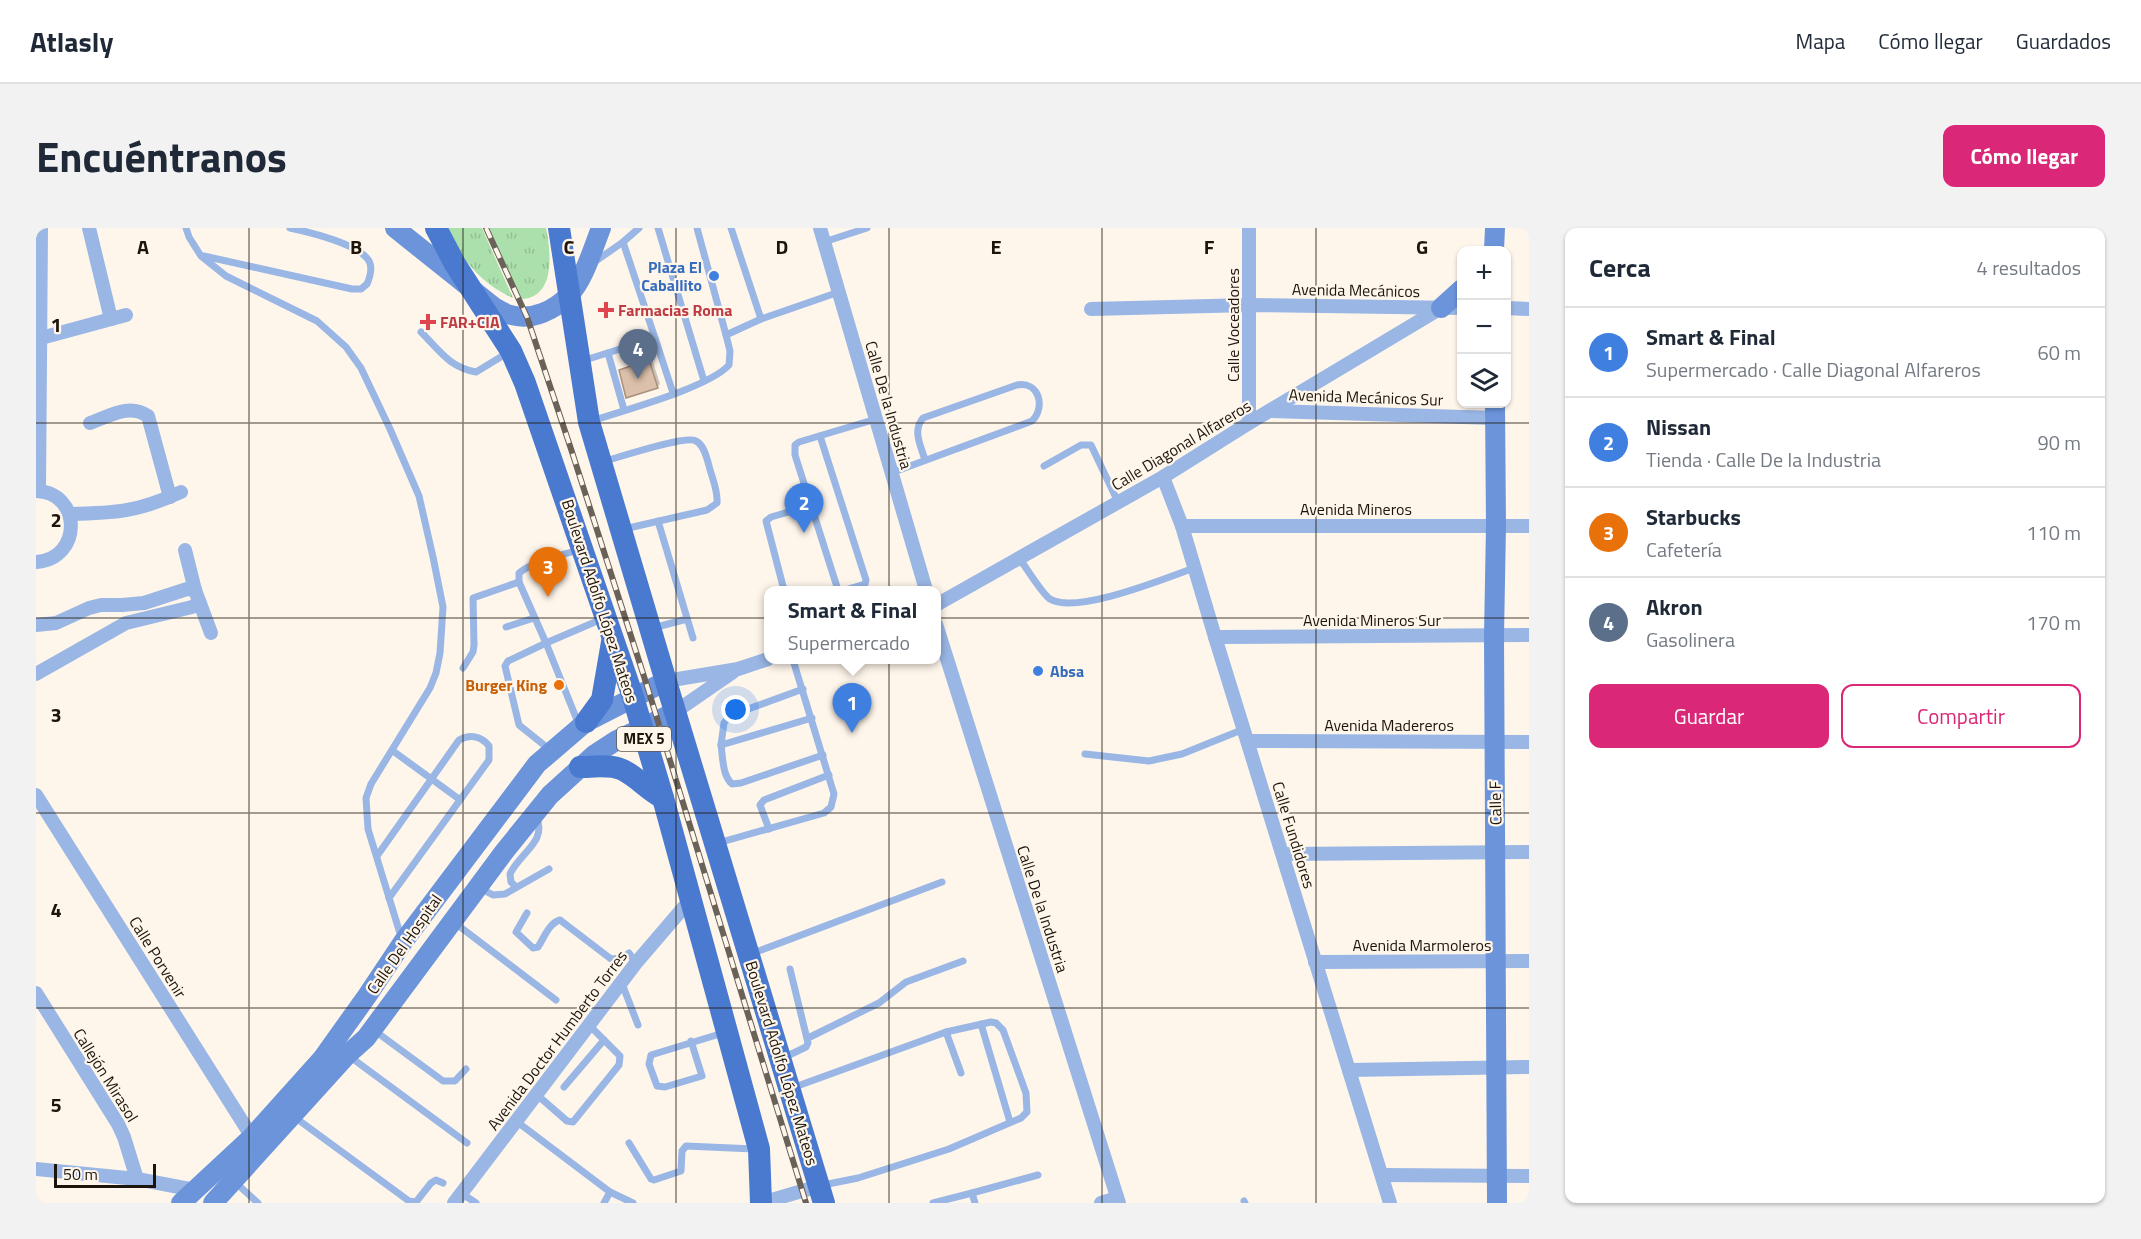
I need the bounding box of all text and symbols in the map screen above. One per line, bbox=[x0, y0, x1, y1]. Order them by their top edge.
text: Atlasly bbox=[30, 20, 113, 63]
text: Mapa bbox=[1796, 25, 1845, 57]
text: Cómo llegar bbox=[1878, 25, 1983, 57]
text: Guardados bbox=[2016, 25, 2111, 57]
text: Encuéntranos bbox=[36, 124, 287, 188]
button: Cómo llegar bbox=[1943, 125, 2105, 187]
text: A bbox=[137, 231, 149, 262]
text: B bbox=[350, 231, 362, 262]
text: C bbox=[564, 231, 575, 262]
text: D bbox=[776, 231, 788, 262]
text: E bbox=[990, 231, 1002, 262]
text: F bbox=[1204, 231, 1215, 262]
text: G bbox=[1416, 231, 1428, 262]
map controls bbox=[1457, 246, 1511, 408]
button: + bbox=[1457, 246, 1511, 300]
text: Cerca bbox=[1589, 248, 1651, 287]
text: 4 resultados bbox=[1977, 252, 2081, 283]
place label: Plaza El Caballito bbox=[641, 255, 702, 297]
street label: Calle Voceadores bbox=[1221, 268, 1245, 382]
marker: Plaza El Caballito bbox=[707, 269, 721, 283]
street label: Avenida Mecánicos bbox=[1292, 277, 1420, 303]
place label: Farmacias Roma bbox=[618, 298, 732, 322]
button: − bbox=[1457, 300, 1511, 354]
marker: Farmacias Roma bbox=[599, 303, 613, 317]
text: 1 bbox=[50, 309, 62, 340]
place label: FAR+CIA bbox=[440, 310, 500, 334]
marker: FAR+CIA bbox=[421, 315, 435, 329]
text: Smart & Final bbox=[1646, 320, 1776, 354]
pin: 4 bbox=[618, 330, 658, 379]
text: 1 bbox=[1603, 337, 1614, 368]
text: 60 m bbox=[2037, 337, 2081, 368]
street label: Calle De la Industria bbox=[859, 338, 919, 472]
button: layers bbox=[1457, 354, 1511, 408]
text: Supermercado · Calle Diagonal Alfareros bbox=[1646, 354, 1981, 385]
street label: Avenida Mecánicos Sur bbox=[1288, 382, 1444, 412]
street label: Calle Diagonal Alfareros bbox=[1107, 394, 1255, 496]
text: Nissan bbox=[1646, 410, 1711, 444]
text: 2 bbox=[1603, 427, 1614, 458]
text: 90 m bbox=[2037, 427, 2081, 458]
text: Tienda · Calle De la Industria bbox=[1646, 444, 1881, 475]
pin: 2 bbox=[784, 484, 824, 533]
street label: Boulevard Adolfo López Mateos bbox=[556, 496, 644, 706]
street label: Avenida Mineros bbox=[1300, 497, 1412, 521]
text: Starbucks bbox=[1646, 500, 1741, 534]
text: 2 bbox=[50, 504, 62, 535]
text: 3 bbox=[1603, 517, 1614, 548]
text: 110 m bbox=[2026, 517, 2081, 548]
text: Cafetería bbox=[1646, 534, 1722, 565]
pin: 3 bbox=[528, 548, 568, 597]
popup bbox=[764, 586, 941, 664]
text: Akron bbox=[1646, 590, 1703, 624]
text: Smart & Final bbox=[788, 593, 917, 627]
text: 4 bbox=[1603, 607, 1614, 638]
text: 170 m bbox=[2026, 607, 2081, 638]
street label: Avenida Mineros Sur bbox=[1303, 608, 1441, 632]
text: Gasolinera bbox=[1646, 624, 1735, 655]
text: Supermercado bbox=[788, 627, 910, 658]
place label: Absa bbox=[1050, 659, 1084, 683]
marker: Absa bbox=[1031, 664, 1045, 678]
place label: Burger King bbox=[465, 673, 547, 697]
marker: Burger King bbox=[552, 678, 566, 692]
pin: 1 bbox=[832, 684, 872, 733]
button: Guardar bbox=[1589, 684, 1829, 748]
button: Compartir bbox=[1841, 684, 2081, 748]
your location bbox=[721, 695, 750, 724]
text: 3 bbox=[50, 699, 62, 730]
street label: Avenida Madereros bbox=[1324, 713, 1454, 737]
road number: MEX 5 bbox=[617, 727, 671, 751]
street label: Calle Fundidores bbox=[1266, 779, 1322, 891]
street label: Calle F bbox=[1483, 781, 1507, 825]
street label: Calle De la Industria bbox=[1011, 842, 1075, 976]
street label: Calle Del Hospital bbox=[361, 889, 447, 999]
text: 4 bbox=[50, 894, 62, 925]
street label: Calle Porvenir bbox=[123, 911, 193, 1003]
street label: Avenida Marmoleros bbox=[1353, 933, 1491, 957]
street label: Avenida Doctor Humberto Torres bbox=[481, 945, 633, 1135]
street label: Boulevard Adolfo López Mateos bbox=[739, 958, 825, 1168]
street label: Callejón Mirasol bbox=[68, 1024, 144, 1126]
text: 5 bbox=[50, 1089, 62, 1120]
scale bar bbox=[54, 1161, 156, 1188]
text: 50 m bbox=[63, 1162, 98, 1186]

